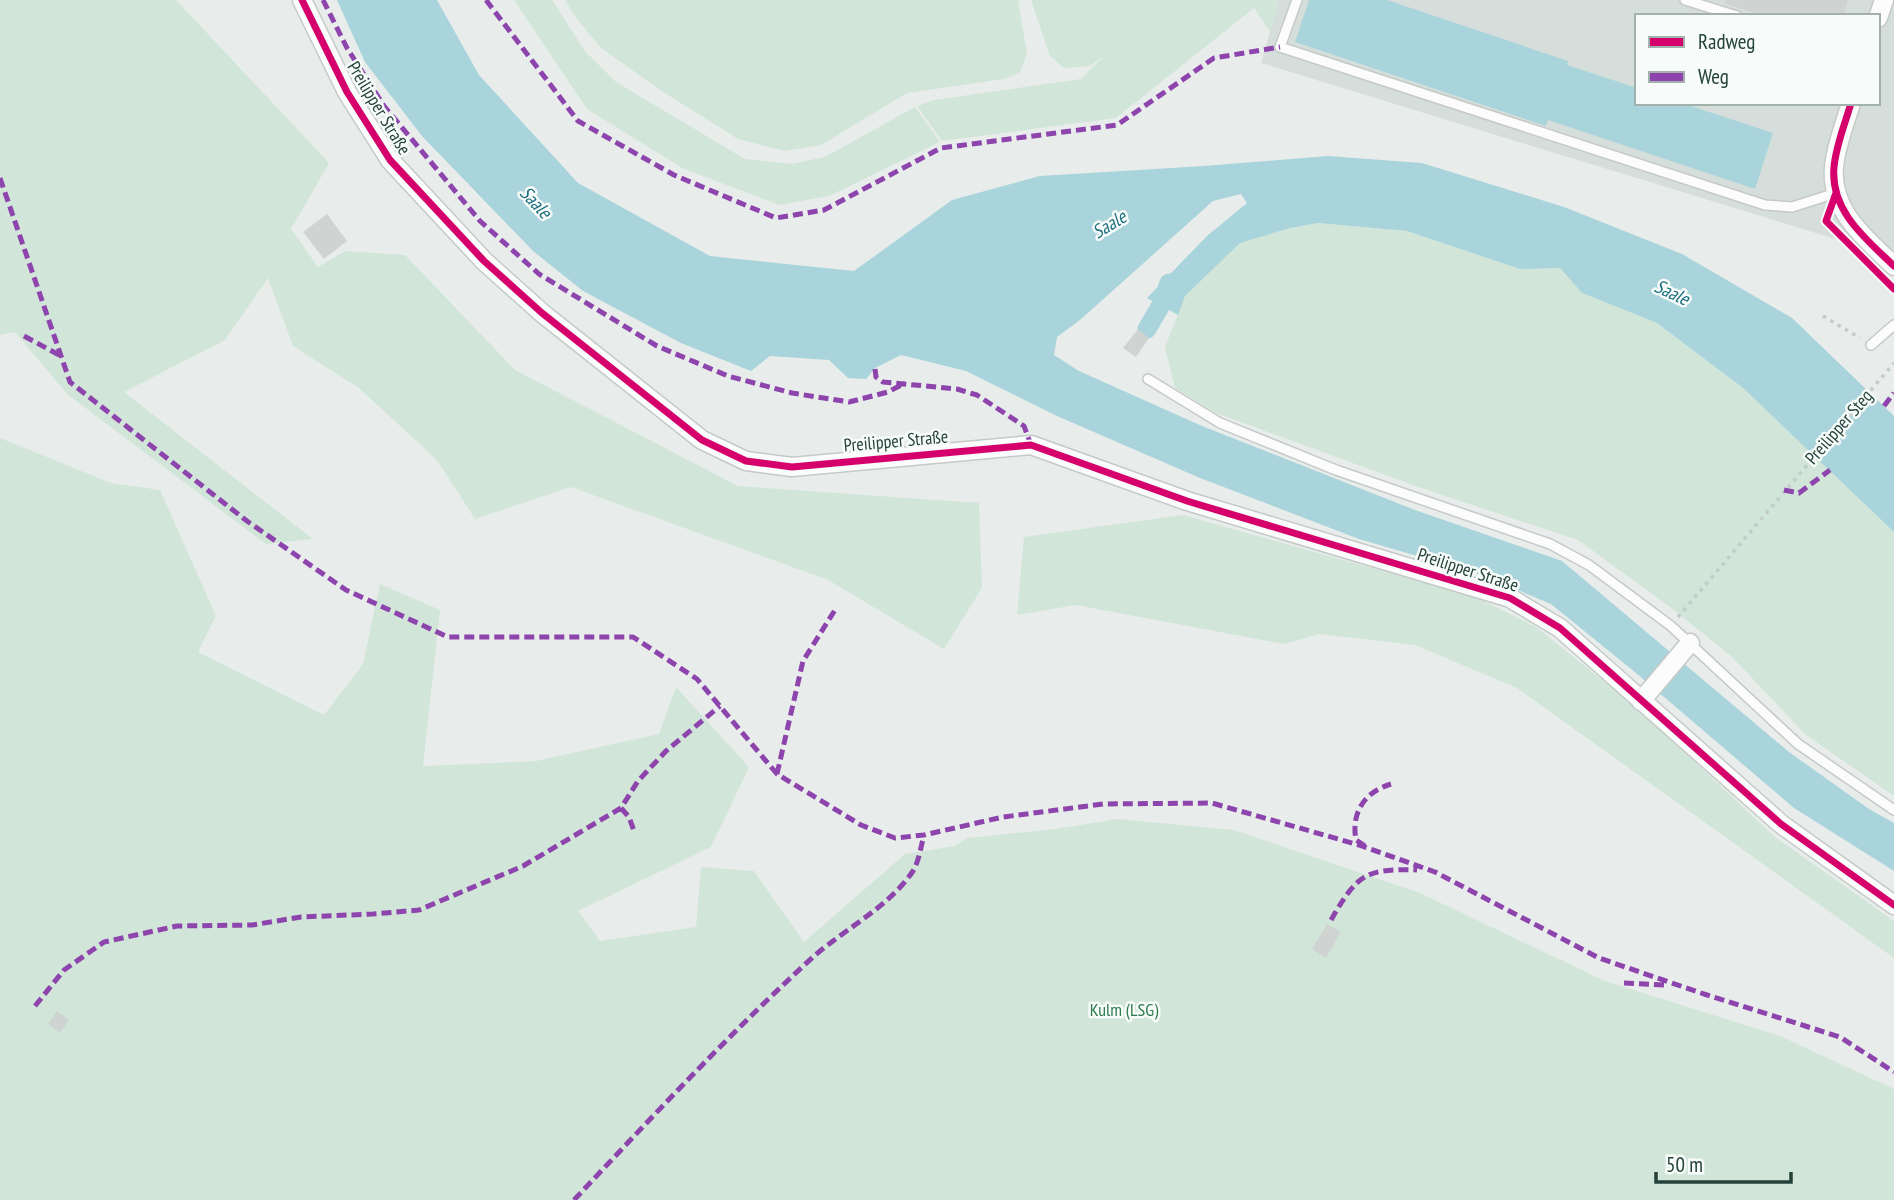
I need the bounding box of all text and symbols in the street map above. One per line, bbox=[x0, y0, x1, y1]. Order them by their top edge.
legend bbox=[1635, 14, 1880, 105]
text: Radweg bbox=[1698, 28, 1755, 55]
street label: Preilipper Straße bbox=[343, 57, 416, 159]
text: Weg bbox=[1698, 63, 1729, 90]
water label: Saale bbox=[515, 181, 558, 224]
water label: Saale bbox=[1088, 204, 1131, 244]
water label: Saale bbox=[1651, 274, 1694, 311]
street label: Preilipper Steg bbox=[1800, 385, 1877, 469]
street label: Preilipper Straße bbox=[843, 424, 949, 457]
street label: Preilipper Straße bbox=[1415, 542, 1522, 597]
park label: Kulm (LSG) bbox=[1090, 998, 1159, 1021]
scale bar bbox=[1656, 1140, 1791, 1184]
text: 50 m bbox=[1666, 1151, 1703, 1178]

